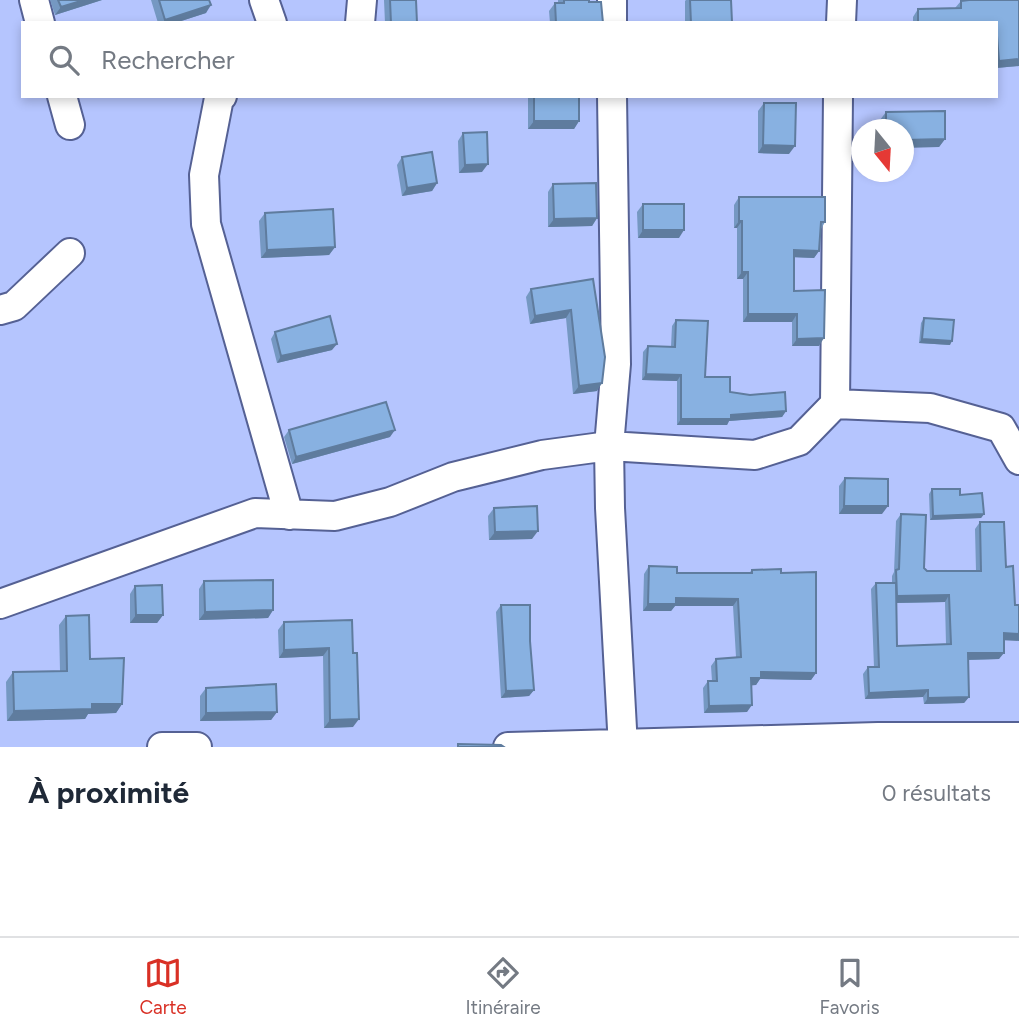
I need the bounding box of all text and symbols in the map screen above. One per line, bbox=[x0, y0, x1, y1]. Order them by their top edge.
search box bbox=[21, 21, 998, 98]
icon: search bbox=[45, 41, 83, 79]
text: Rechercher bbox=[101, 44, 235, 76]
north arrow bbox=[851, 119, 914, 182]
text: À proximité bbox=[28, 774, 189, 811]
text: 0 résultats bbox=[882, 779, 991, 807]
tab: Carte bbox=[139, 954, 187, 1019]
tab: Itinéraire bbox=[466, 954, 541, 1019]
tab: Favoris bbox=[819, 954, 880, 1019]

